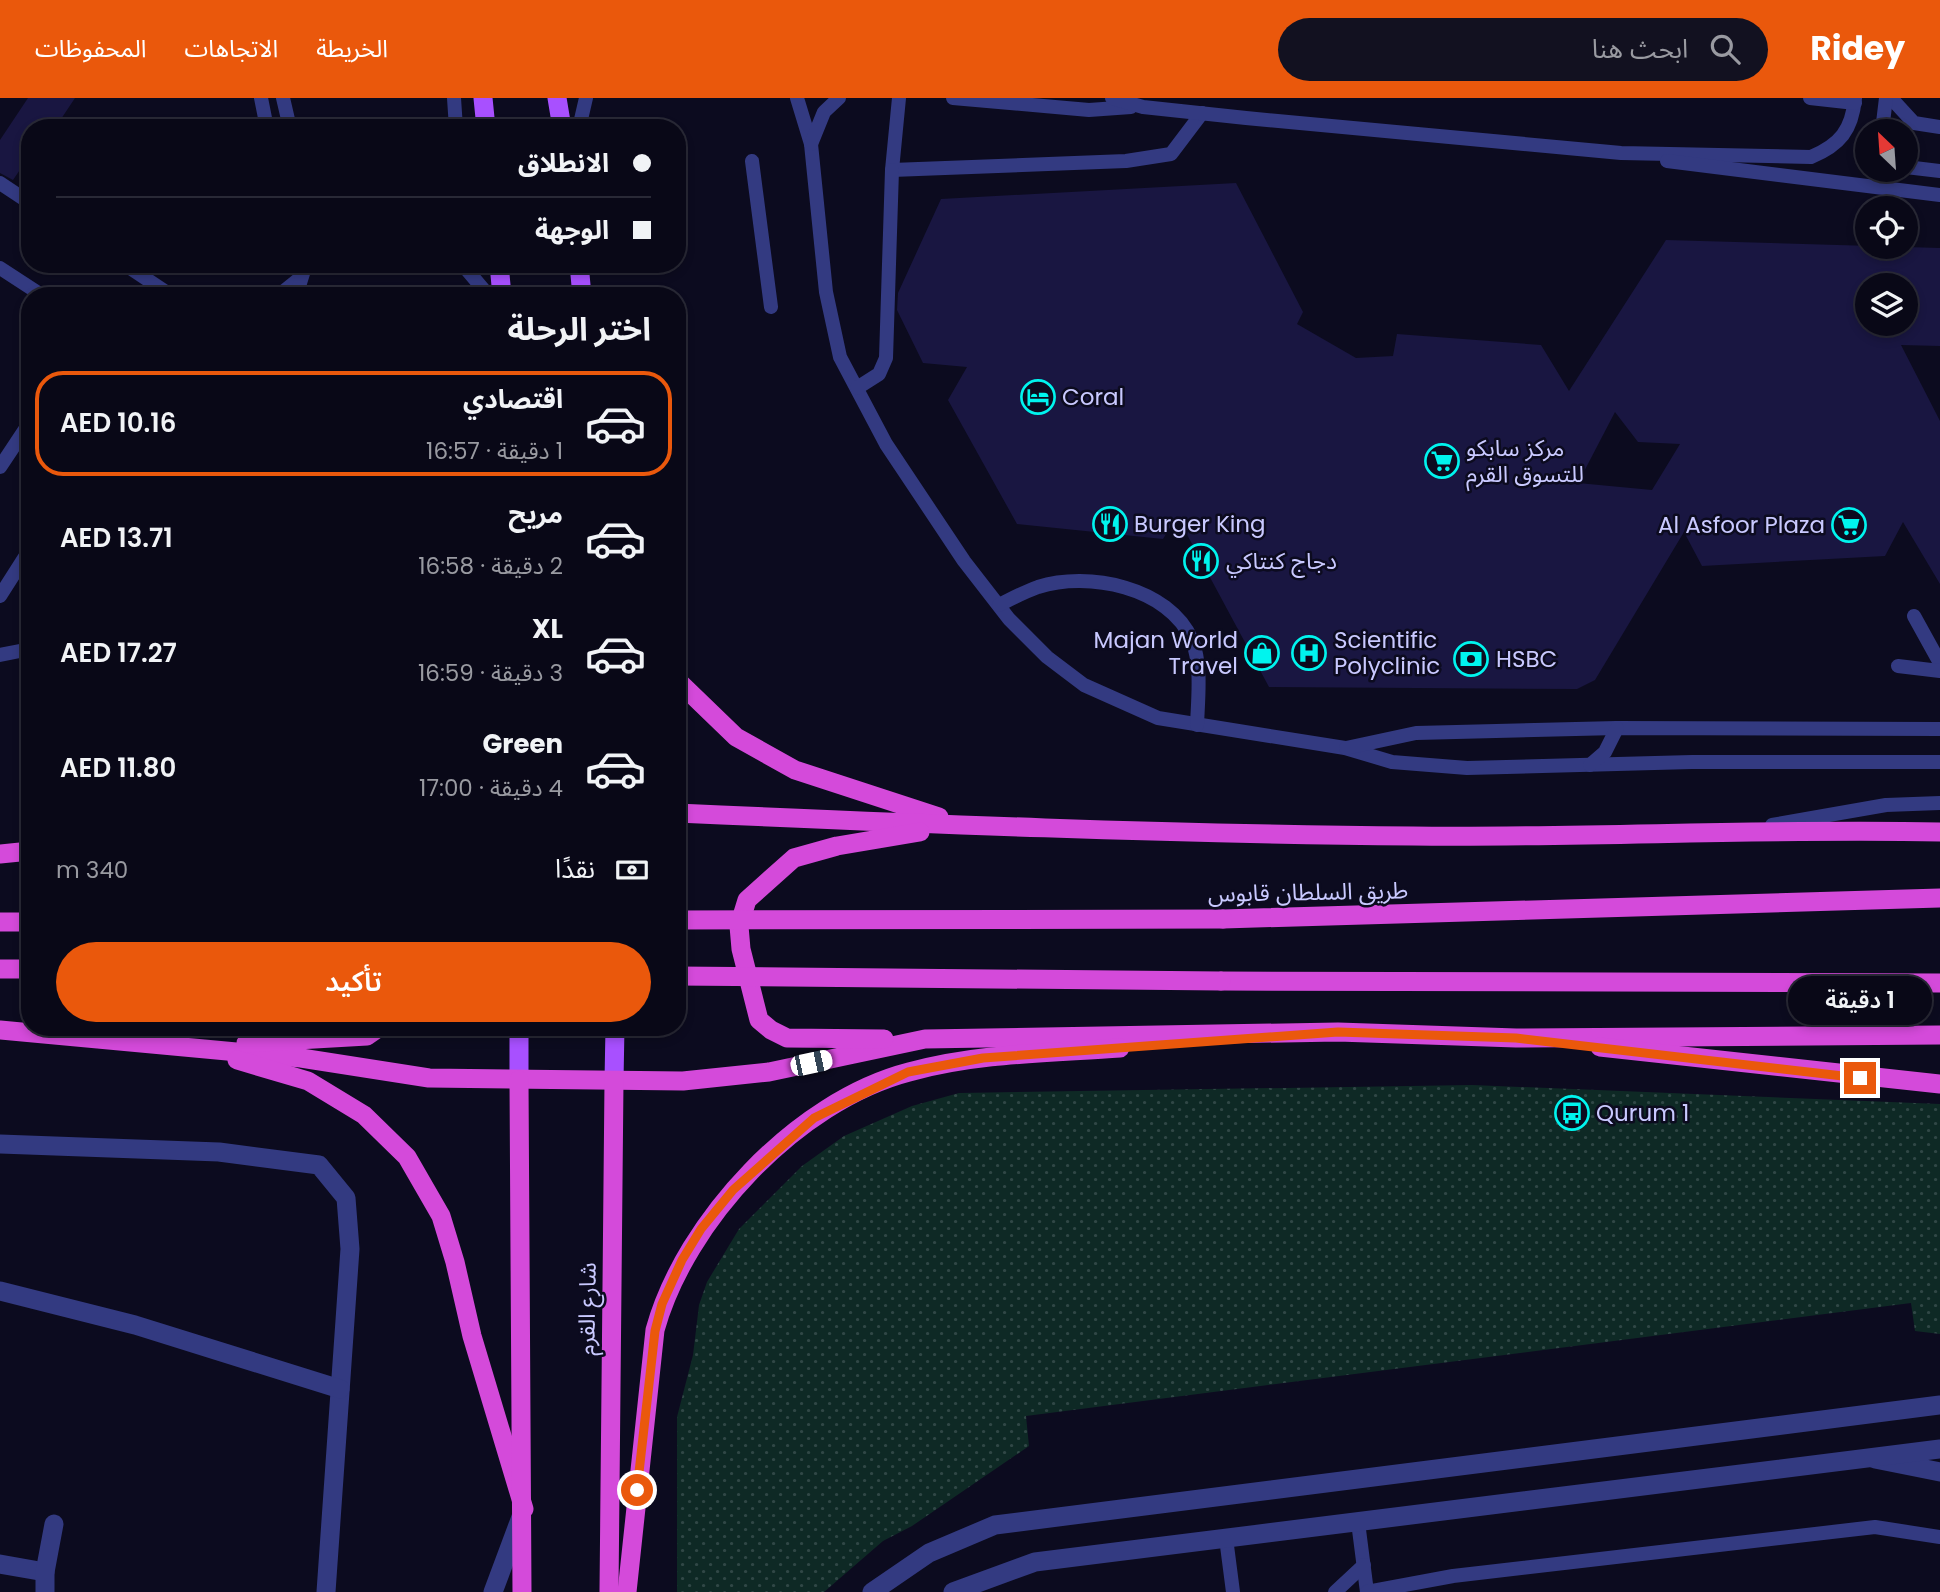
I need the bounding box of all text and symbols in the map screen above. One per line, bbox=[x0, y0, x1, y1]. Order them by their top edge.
search box bbox=[1278, 18, 1768, 81]
text: Ridey bbox=[1810, 25, 1905, 72]
icon: search bbox=[1706, 30, 1744, 68]
text: ابحث هنا bbox=[1592, 31, 1688, 67]
text: المحفوظات bbox=[35, 32, 146, 65]
text: الاتجاهات bbox=[184, 32, 278, 65]
text: الخريطة bbox=[316, 32, 388, 65]
north arrow bbox=[1855, 119, 1918, 182]
map controls bbox=[1855, 119, 1918, 336]
text: الانطلاق bbox=[518, 145, 609, 181]
button: locate bbox=[1855, 196, 1918, 259]
text: الوجهة bbox=[535, 212, 609, 248]
button: layers bbox=[1855, 273, 1918, 336]
text: اختر الرحلة bbox=[508, 306, 651, 351]
hotel icon: Coral bbox=[1019, 378, 1057, 416]
text: اقتصادي bbox=[463, 381, 563, 417]
place label: Coral bbox=[1062, 381, 1124, 413]
icon: car bbox=[584, 392, 647, 455]
text: AED 10.16 bbox=[60, 405, 176, 441]
place label: مركز سابكو للتسوق القرم bbox=[1466, 432, 1584, 492]
text: 1 دقيقة · 16:57 bbox=[426, 435, 563, 467]
supermarket icon: مركز سابكو للتسوق القرم bbox=[1423, 442, 1461, 480]
text: مريح bbox=[508, 496, 563, 532]
restaurant icon: Burger King bbox=[1091, 505, 1129, 543]
supermarket icon: Al Asfoor Plaza bbox=[1830, 506, 1868, 544]
icon: car bbox=[584, 507, 647, 570]
place label: Burger King bbox=[1134, 508, 1266, 540]
place label: Al Asfoor Plaza bbox=[1658, 509, 1825, 541]
text: AED 13.71 bbox=[60, 520, 173, 556]
restaurant icon: دجاج كنتاكي bbox=[1182, 542, 1220, 580]
place label: دجاج كنتاكي bbox=[1226, 545, 1337, 578]
text: 2 دقيقة · 16:58 bbox=[418, 550, 563, 582]
text: XL bbox=[532, 611, 563, 647]
icon: car bbox=[584, 622, 647, 685]
place label: Majan World Travel bbox=[1094, 624, 1238, 682]
place label: Scientific Polyclinic bbox=[1334, 624, 1440, 682]
shop icon: Majan World Travel bbox=[1243, 634, 1281, 672]
hospital icon: Scientific Polyclinic bbox=[1290, 634, 1328, 672]
text: AED 17.27 bbox=[60, 635, 177, 671]
bank icon: HSBC bbox=[1452, 640, 1490, 678]
place label: HSBC bbox=[1496, 643, 1557, 675]
text: 3 دقيقة · 16:59 bbox=[418, 657, 563, 689]
text: Green bbox=[483, 726, 563, 762]
icon: car bbox=[584, 737, 647, 800]
text: AED 11.80 bbox=[60, 750, 176, 786]
text: 4 دقيقة · 17:00 bbox=[419, 772, 563, 804]
text: نقدًا bbox=[555, 851, 595, 887]
icon: cash bbox=[613, 851, 651, 889]
text: 340 m bbox=[56, 854, 128, 886]
street label: طريق السلطان قابوس bbox=[1208, 874, 1408, 910]
button: تأكيد bbox=[56, 942, 651, 1022]
callout: 1 دقيقة bbox=[1788, 976, 1932, 1026]
text: 1 دقيقة bbox=[1825, 984, 1895, 1016]
car bbox=[789, 1048, 834, 1078]
route end bbox=[1844, 1062, 1876, 1094]
bus stop icon: Qurum 1 bbox=[1553, 1094, 1591, 1132]
place label: Qurum 1 bbox=[1596, 1097, 1689, 1129]
street label: شارع القرم bbox=[570, 1262, 606, 1356]
route start bbox=[621, 1474, 653, 1506]

